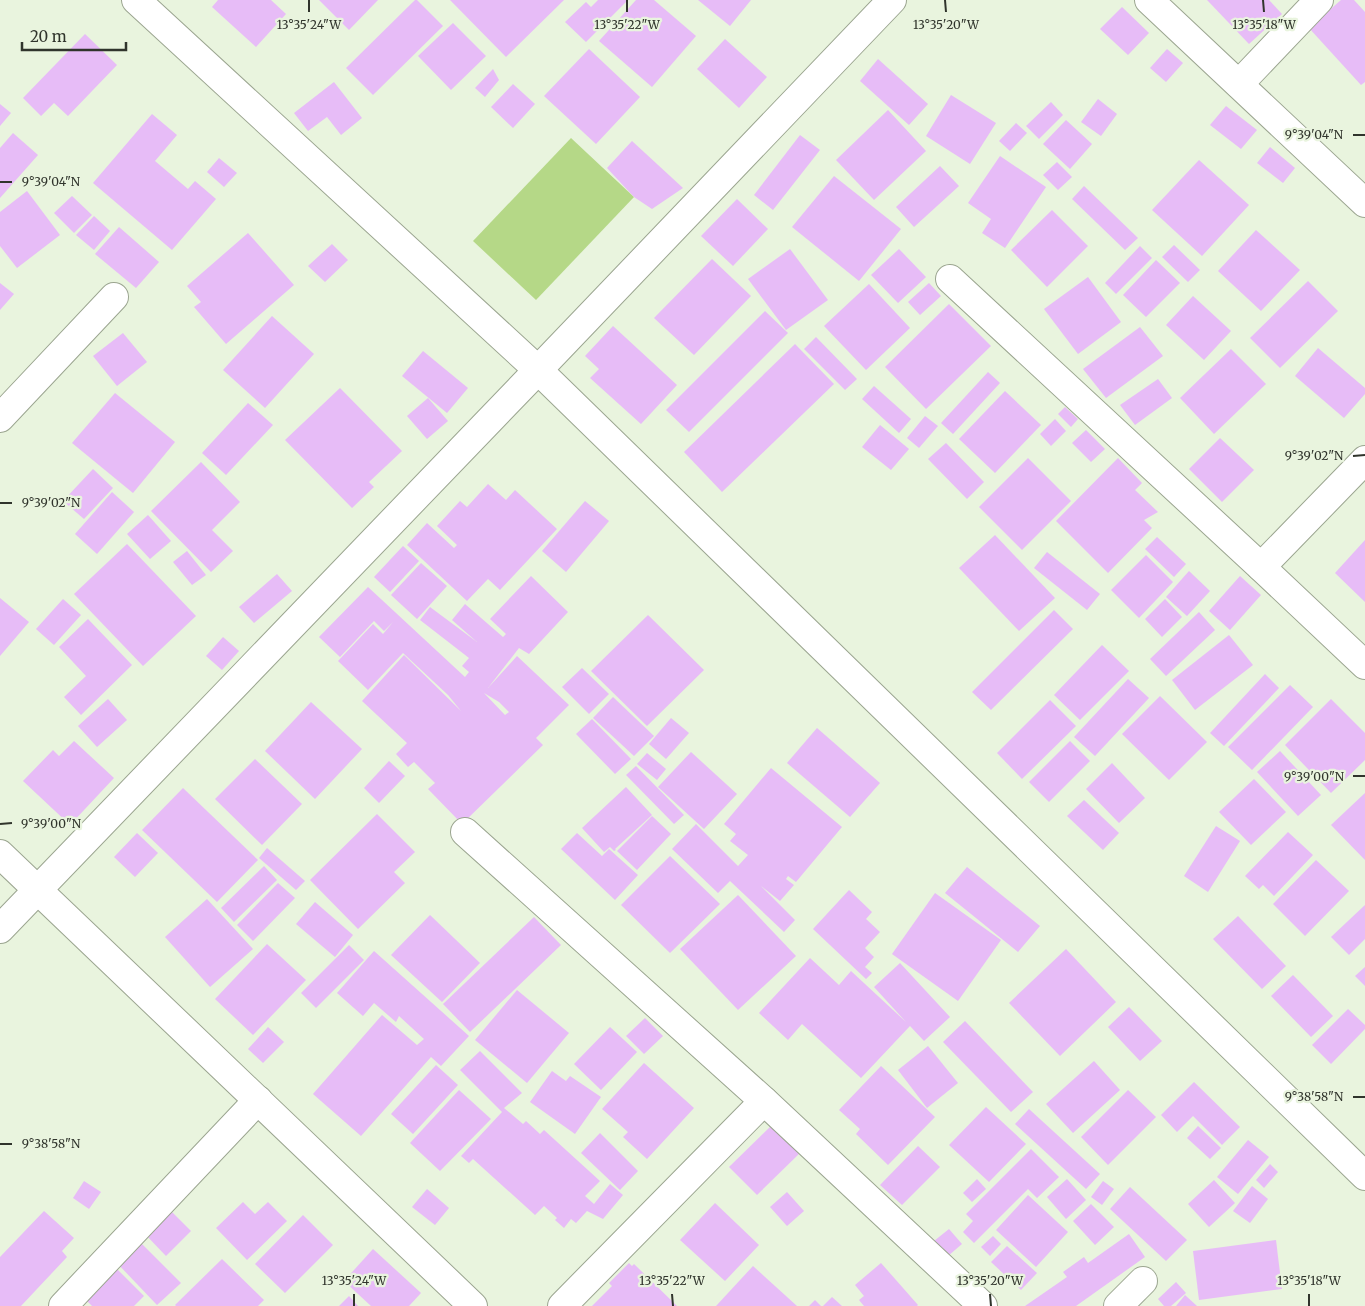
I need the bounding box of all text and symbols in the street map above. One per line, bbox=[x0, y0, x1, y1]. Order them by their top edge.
text: 13°35'24"W bbox=[277, 17, 342, 32]
text: 13°35'22"W bbox=[594, 17, 661, 32]
text: 13°35'20"W bbox=[913, 17, 980, 32]
text: 13°35'18"W bbox=[1232, 17, 1297, 32]
scale bar bbox=[22, 20, 126, 52]
text: 20 m bbox=[30, 27, 67, 46]
text: 9°39'04"N bbox=[1285, 127, 1344, 142]
text: 9°39'04"N bbox=[22, 174, 81, 189]
text: 9°39'02"N bbox=[1285, 448, 1344, 463]
text: 9°39'02"N bbox=[22, 495, 81, 510]
text: 9°39'00"N bbox=[1284, 769, 1345, 784]
text: 9°39'00"N bbox=[21, 816, 82, 831]
text: 9°38'58"N bbox=[1285, 1089, 1344, 1104]
text: 9°38'58"N bbox=[22, 1136, 81, 1151]
text: 13°35'24"W bbox=[322, 1273, 387, 1288]
text: 13°35'22"W bbox=[639, 1273, 706, 1288]
text: 13°35'20"W bbox=[957, 1273, 1024, 1288]
text: 13°35'18"W bbox=[1277, 1273, 1342, 1288]

